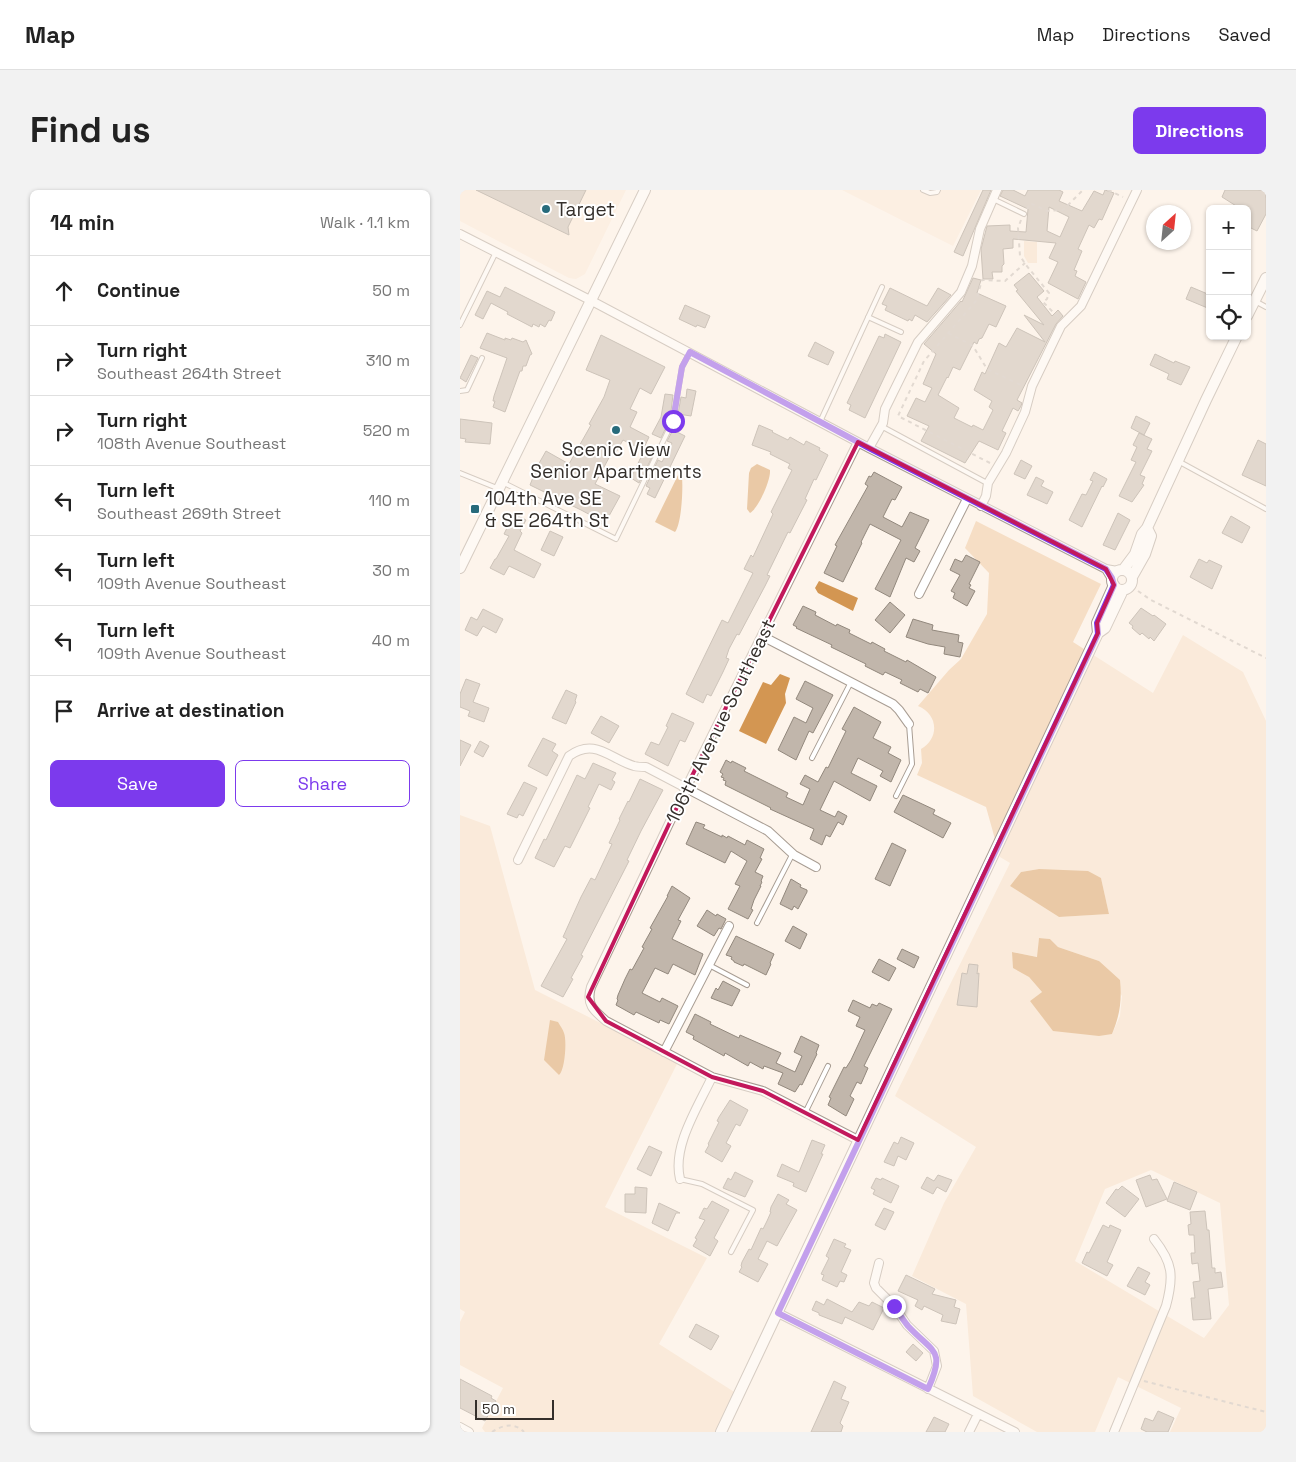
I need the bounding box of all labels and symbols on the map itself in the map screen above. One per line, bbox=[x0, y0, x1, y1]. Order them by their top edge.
place label: Target bbox=[556, 197, 615, 222]
marker: Target bbox=[540, 203, 552, 215]
north arrow bbox=[1146, 205, 1191, 250]
route start bbox=[662, 410, 685, 433]
marker: Scenic View Senior Apartments bbox=[610, 424, 622, 436]
place label: Scenic View Senior Apartments bbox=[530, 437, 702, 484]
place label: 104th Ave SE & SE 264th St bbox=[485, 486, 609, 533]
marker: 104th Ave SE & SE 264th St bbox=[469, 503, 481, 515]
street label: 106th Avenue Southeast bbox=[660, 615, 781, 828]
route end bbox=[883, 1295, 906, 1318]
scale bar bbox=[475, 1397, 554, 1420]

